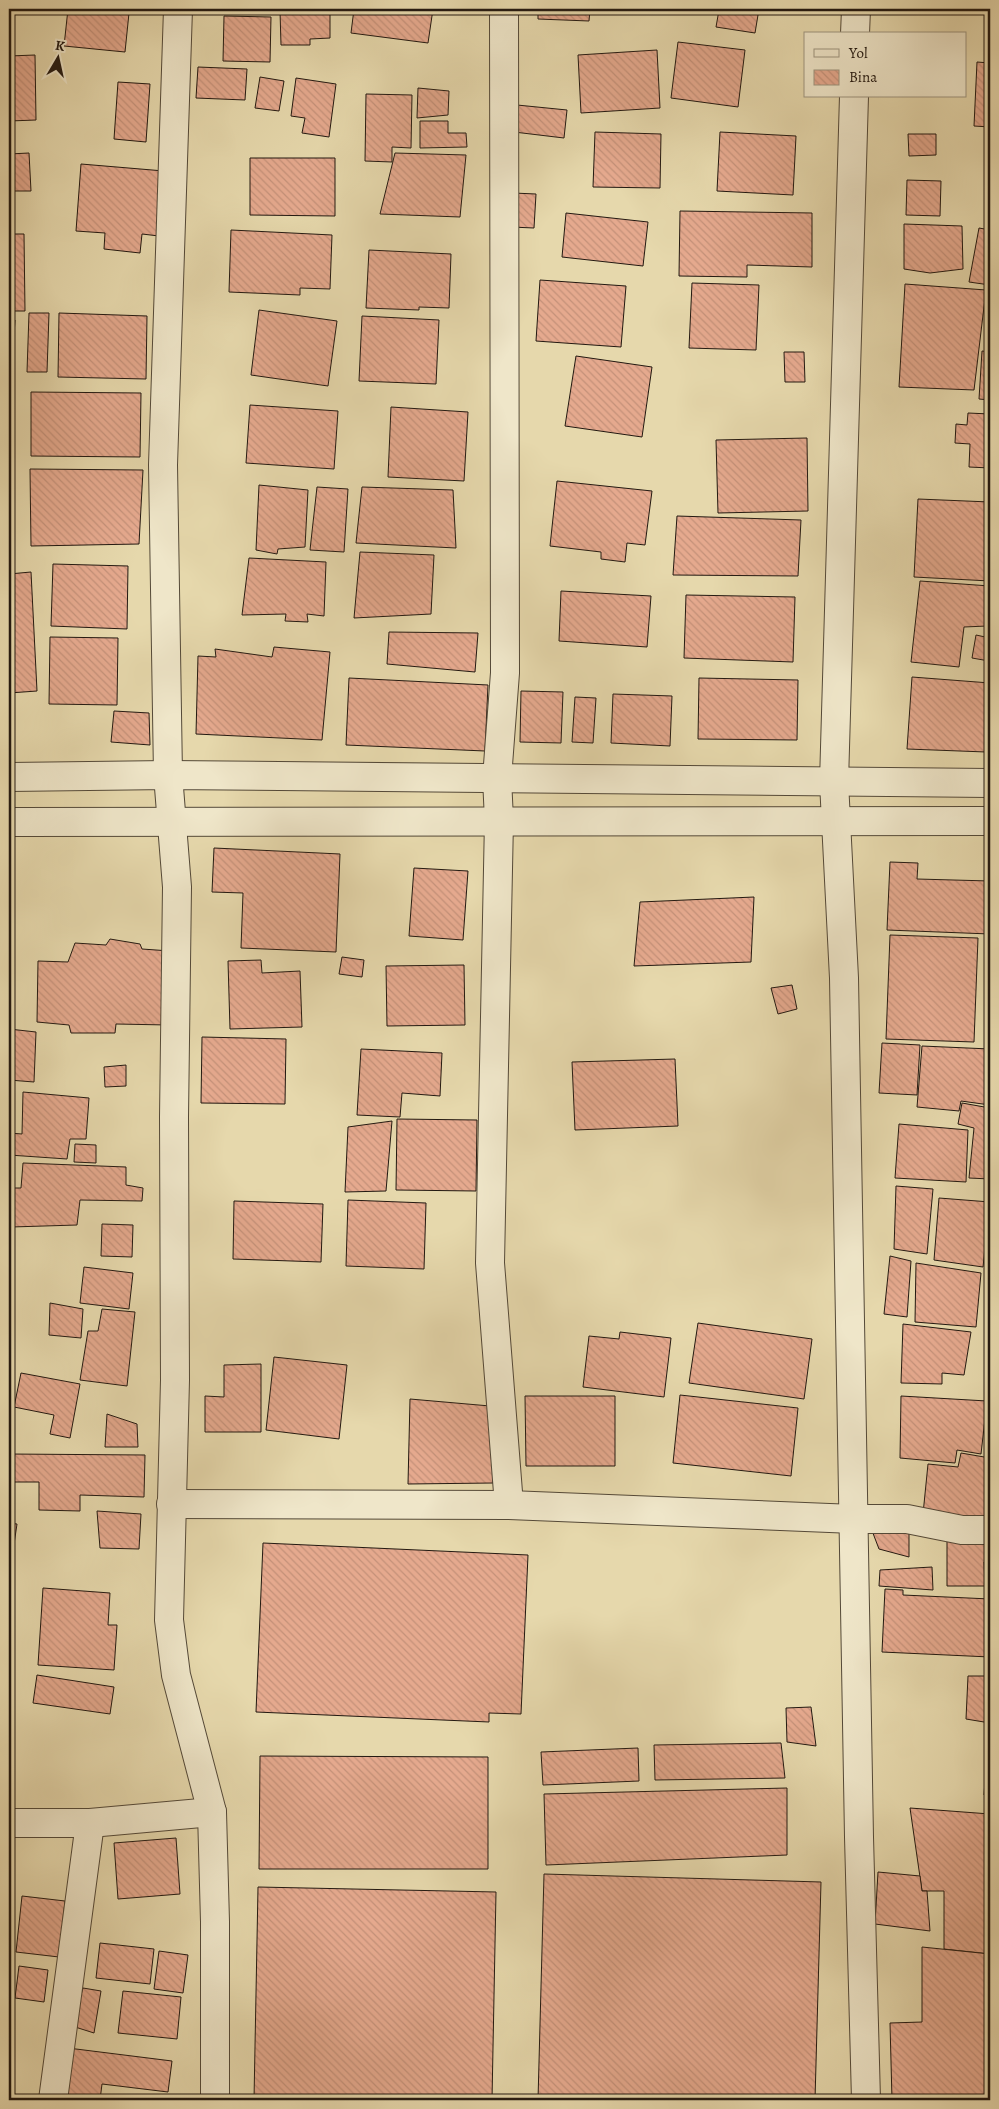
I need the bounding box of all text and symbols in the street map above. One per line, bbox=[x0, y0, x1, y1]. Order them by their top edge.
north arrow bbox=[32, 32, 82, 82]
legend bbox=[804, 32, 966, 98]
text: K bbox=[54, 36, 67, 56]
text: Yol bbox=[848, 43, 868, 63]
text: Bina bbox=[849, 67, 877, 87]

